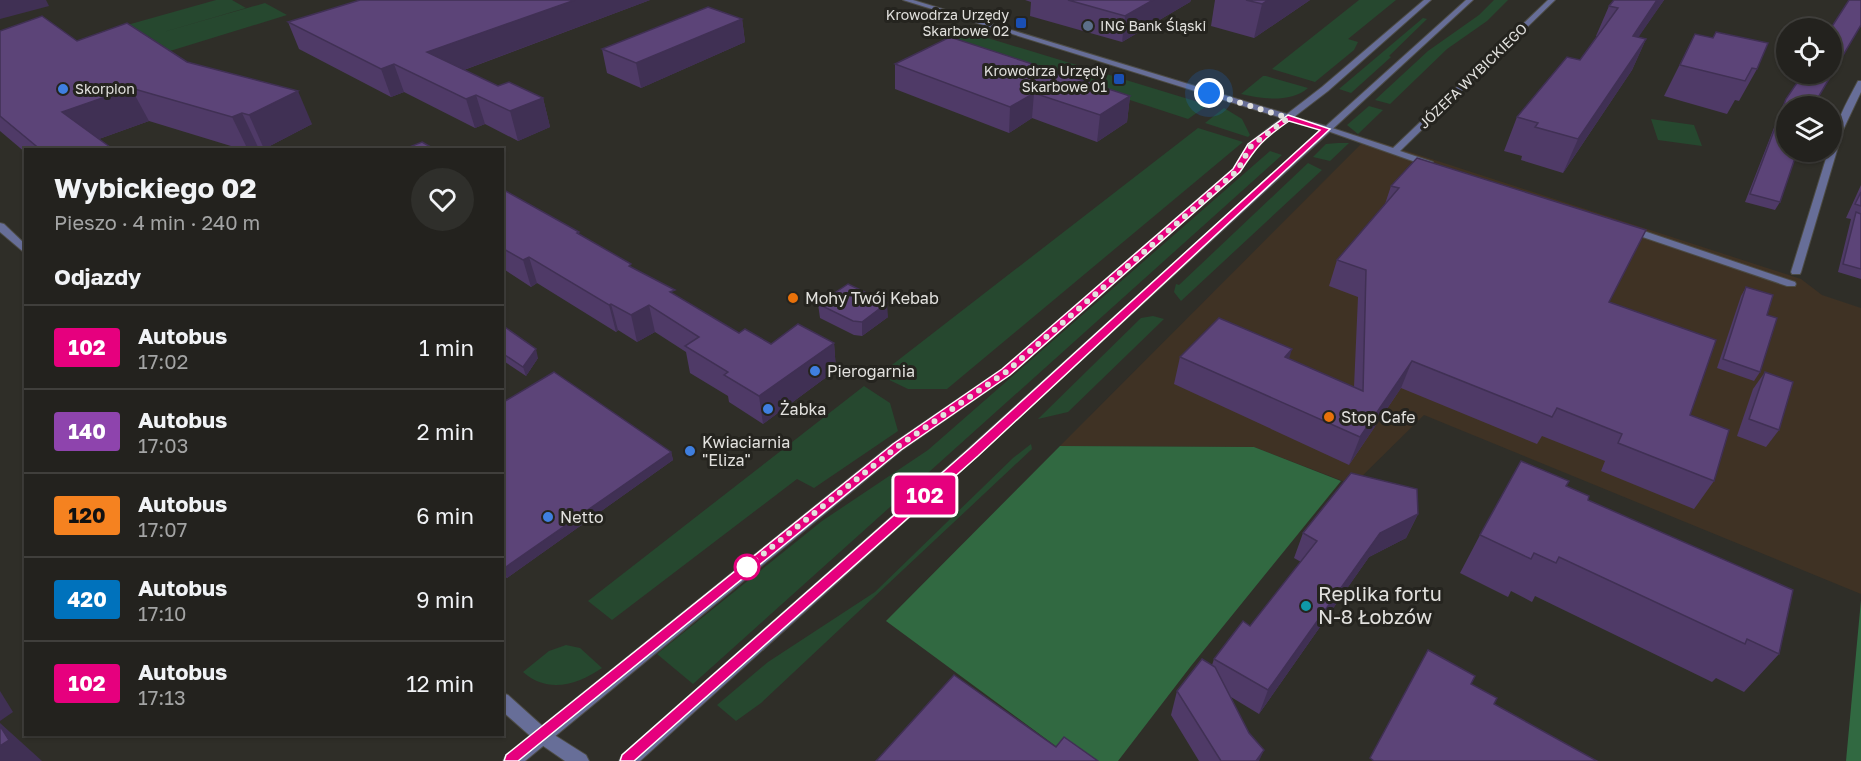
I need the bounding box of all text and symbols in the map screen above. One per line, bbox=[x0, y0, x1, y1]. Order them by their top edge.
place label: Krowodrza Urzędy Skarbowe 02 bbox=[886, 6, 1009, 39]
marker: Krowodrza Urzędy Skarbowe 02 bbox=[1014, 16, 1028, 30]
place label: ING Bank Śląski bbox=[1100, 17, 1206, 34]
map controls bbox=[1776, 18, 1842, 162]
button: locate bbox=[1776, 18, 1842, 84]
marker: ING Bank Śląski bbox=[1081, 19, 1095, 33]
street label: JÓZEFA WYBICKIEGO bbox=[1415, 19, 1530, 132]
place label: Krowodrza Urzędy Skarbowe 01 bbox=[984, 62, 1107, 95]
marker: Krowodrza Urzędy Skarbowe 01 bbox=[1112, 72, 1126, 86]
your location bbox=[1194, 78, 1224, 108]
place label: Skorpion bbox=[75, 80, 135, 97]
marker: Skorpion bbox=[56, 82, 70, 96]
button: layers bbox=[1776, 96, 1842, 162]
button: heart bbox=[411, 168, 474, 231]
text: Wybickiego 02 bbox=[54, 171, 257, 204]
text: Pieszo · 4 min · 240 m bbox=[54, 210, 260, 234]
text: Odjazdy bbox=[54, 263, 141, 290]
place label: Mohy Twój Kebab bbox=[805, 288, 939, 308]
marker: Mohy Twój Kebab bbox=[786, 291, 800, 305]
text: Autobus bbox=[138, 322, 227, 349]
text: 102 bbox=[68, 334, 106, 360]
text: 1 min bbox=[419, 334, 474, 361]
text: 17:02 bbox=[138, 349, 188, 373]
place label: Pierogarnia bbox=[827, 361, 915, 381]
marker: Pierogarnia bbox=[808, 364, 822, 378]
place label: Żabka bbox=[780, 399, 826, 419]
marker: Żabka bbox=[761, 402, 775, 416]
text: Autobus bbox=[138, 406, 227, 433]
place label: Stop Cafe bbox=[1341, 407, 1416, 427]
marker: Stop Cafe bbox=[1322, 410, 1336, 424]
text: 140 bbox=[68, 418, 106, 444]
text: 2 min bbox=[417, 418, 474, 445]
place label: Kwiaciarnia "Eliza" bbox=[702, 432, 790, 470]
text: 17:03 bbox=[138, 433, 188, 457]
marker: Kwiaciarnia "Eliza" bbox=[683, 444, 697, 458]
line badge: 102 bbox=[890, 476, 960, 514]
text: 102 bbox=[906, 482, 944, 508]
text: Autobus bbox=[138, 490, 227, 517]
text: 120 bbox=[68, 502, 106, 528]
text: 6 min bbox=[416, 502, 474, 529]
place label: Netto bbox=[560, 507, 604, 527]
marker: Netto bbox=[541, 510, 555, 524]
text: 17:07 bbox=[138, 517, 187, 541]
unlabelled marker bbox=[734, 554, 760, 580]
text: Autobus bbox=[138, 574, 227, 601]
place label: Replika fortu N-8 Łobzów bbox=[1318, 581, 1442, 628]
text: 420 bbox=[67, 586, 107, 612]
text: 9 min bbox=[416, 586, 474, 613]
marker: Replika fortu N-8 Łobzów bbox=[1299, 599, 1313, 613]
text: 17:10 bbox=[138, 601, 186, 625]
text: Autobus bbox=[138, 658, 227, 685]
text: 102 bbox=[68, 670, 106, 696]
text: 12 min bbox=[406, 670, 474, 697]
text: 17:13 bbox=[138, 685, 186, 709]

